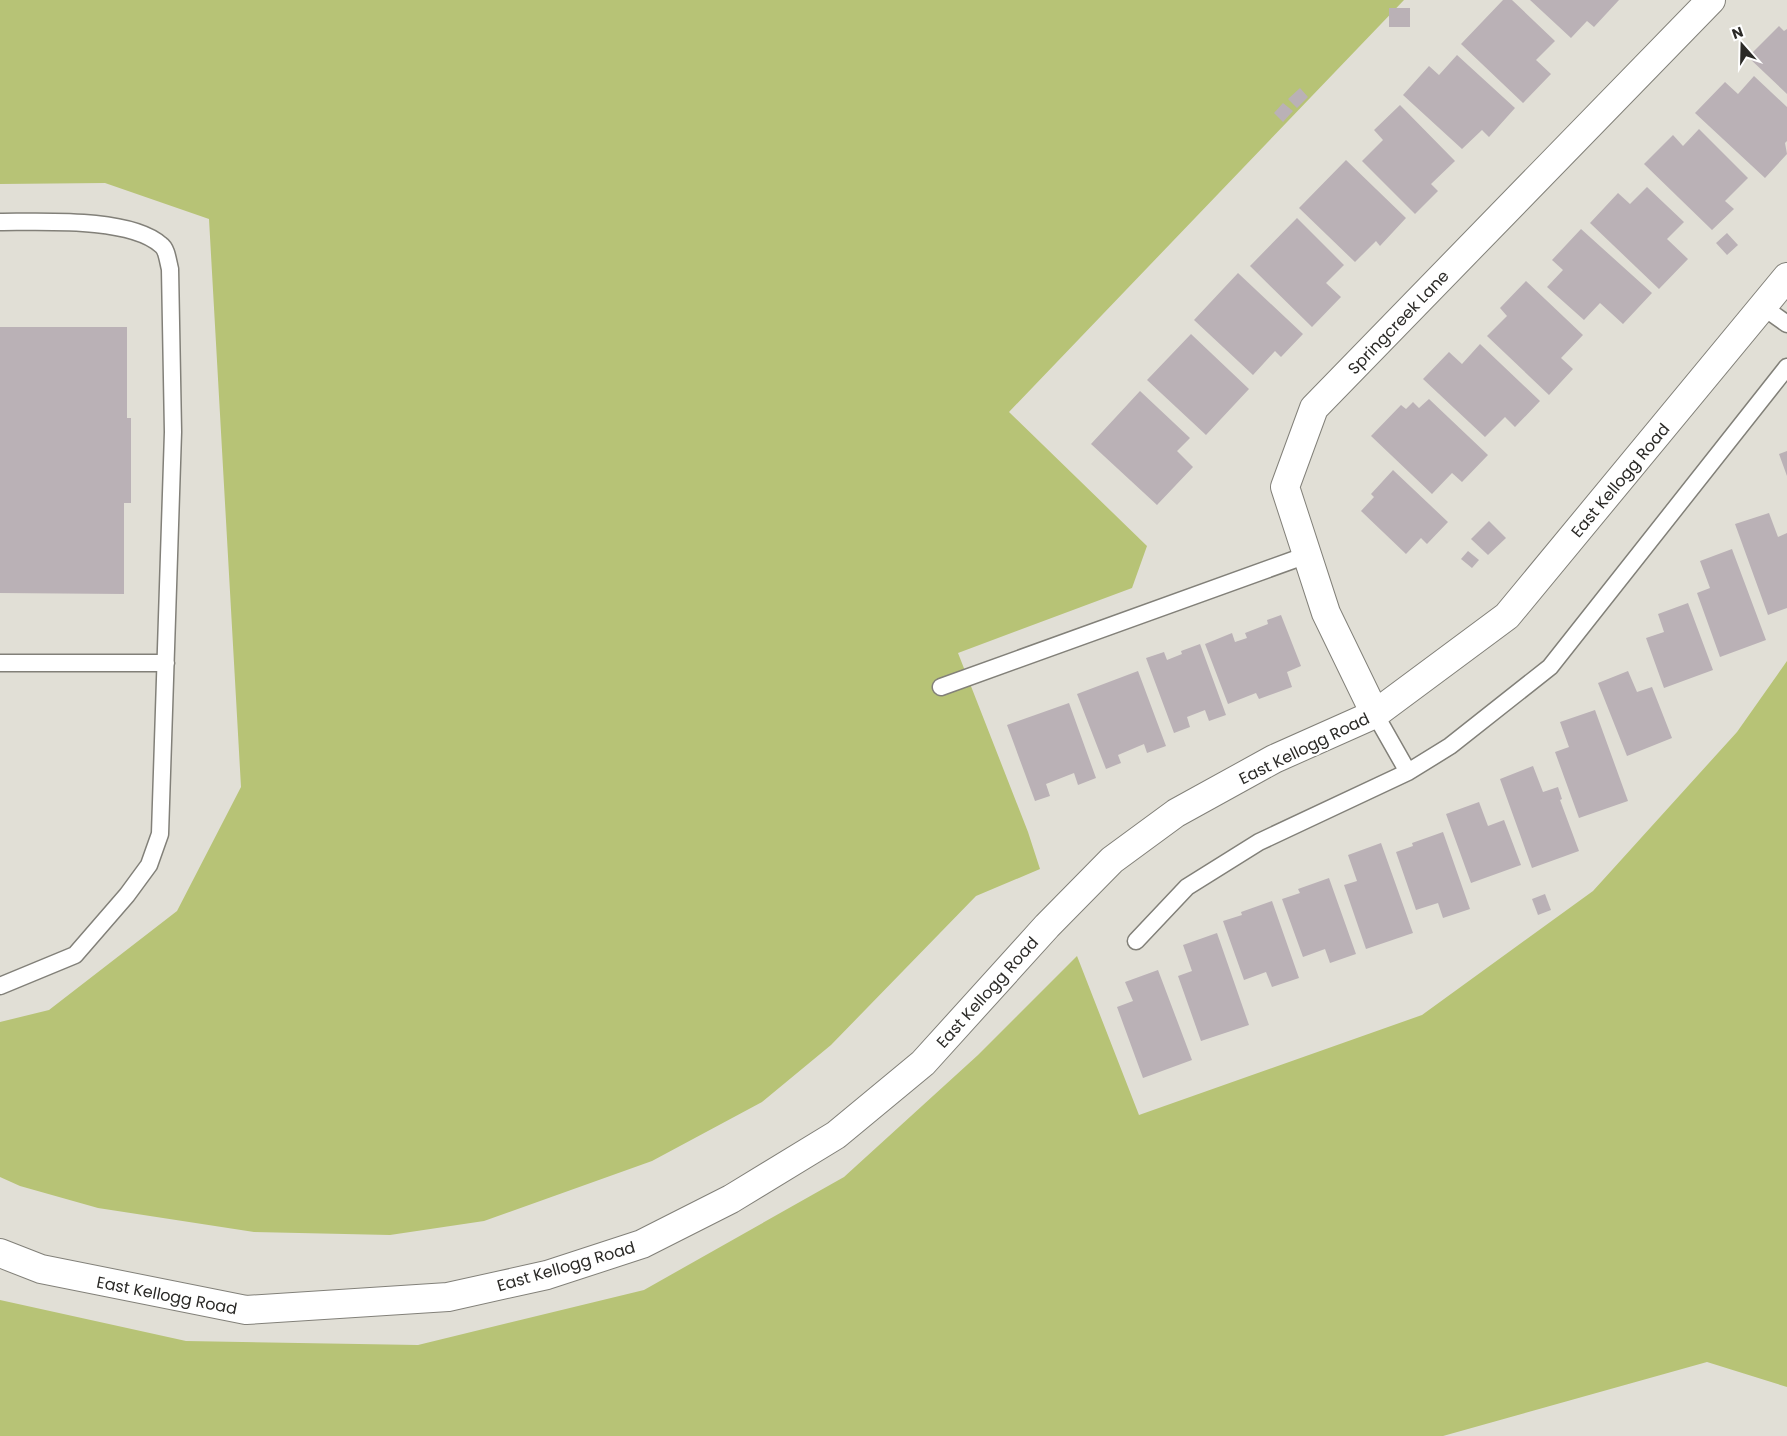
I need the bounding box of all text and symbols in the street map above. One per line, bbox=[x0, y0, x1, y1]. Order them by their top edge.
north arrow bbox=[1717, 20, 1767, 70]
text: N bbox=[1729, 22, 1746, 44]
street label: Springcreek Lane bbox=[1342, 265, 1454, 380]
street label: East Kellogg Road bbox=[1566, 418, 1675, 542]
street label: East Kellogg Road bbox=[1235, 707, 1373, 790]
street label: East Kellogg Road bbox=[931, 932, 1044, 1053]
street label: East Kellogg Road bbox=[494, 1236, 638, 1297]
street label: East Kellogg Road bbox=[95, 1271, 239, 1320]

